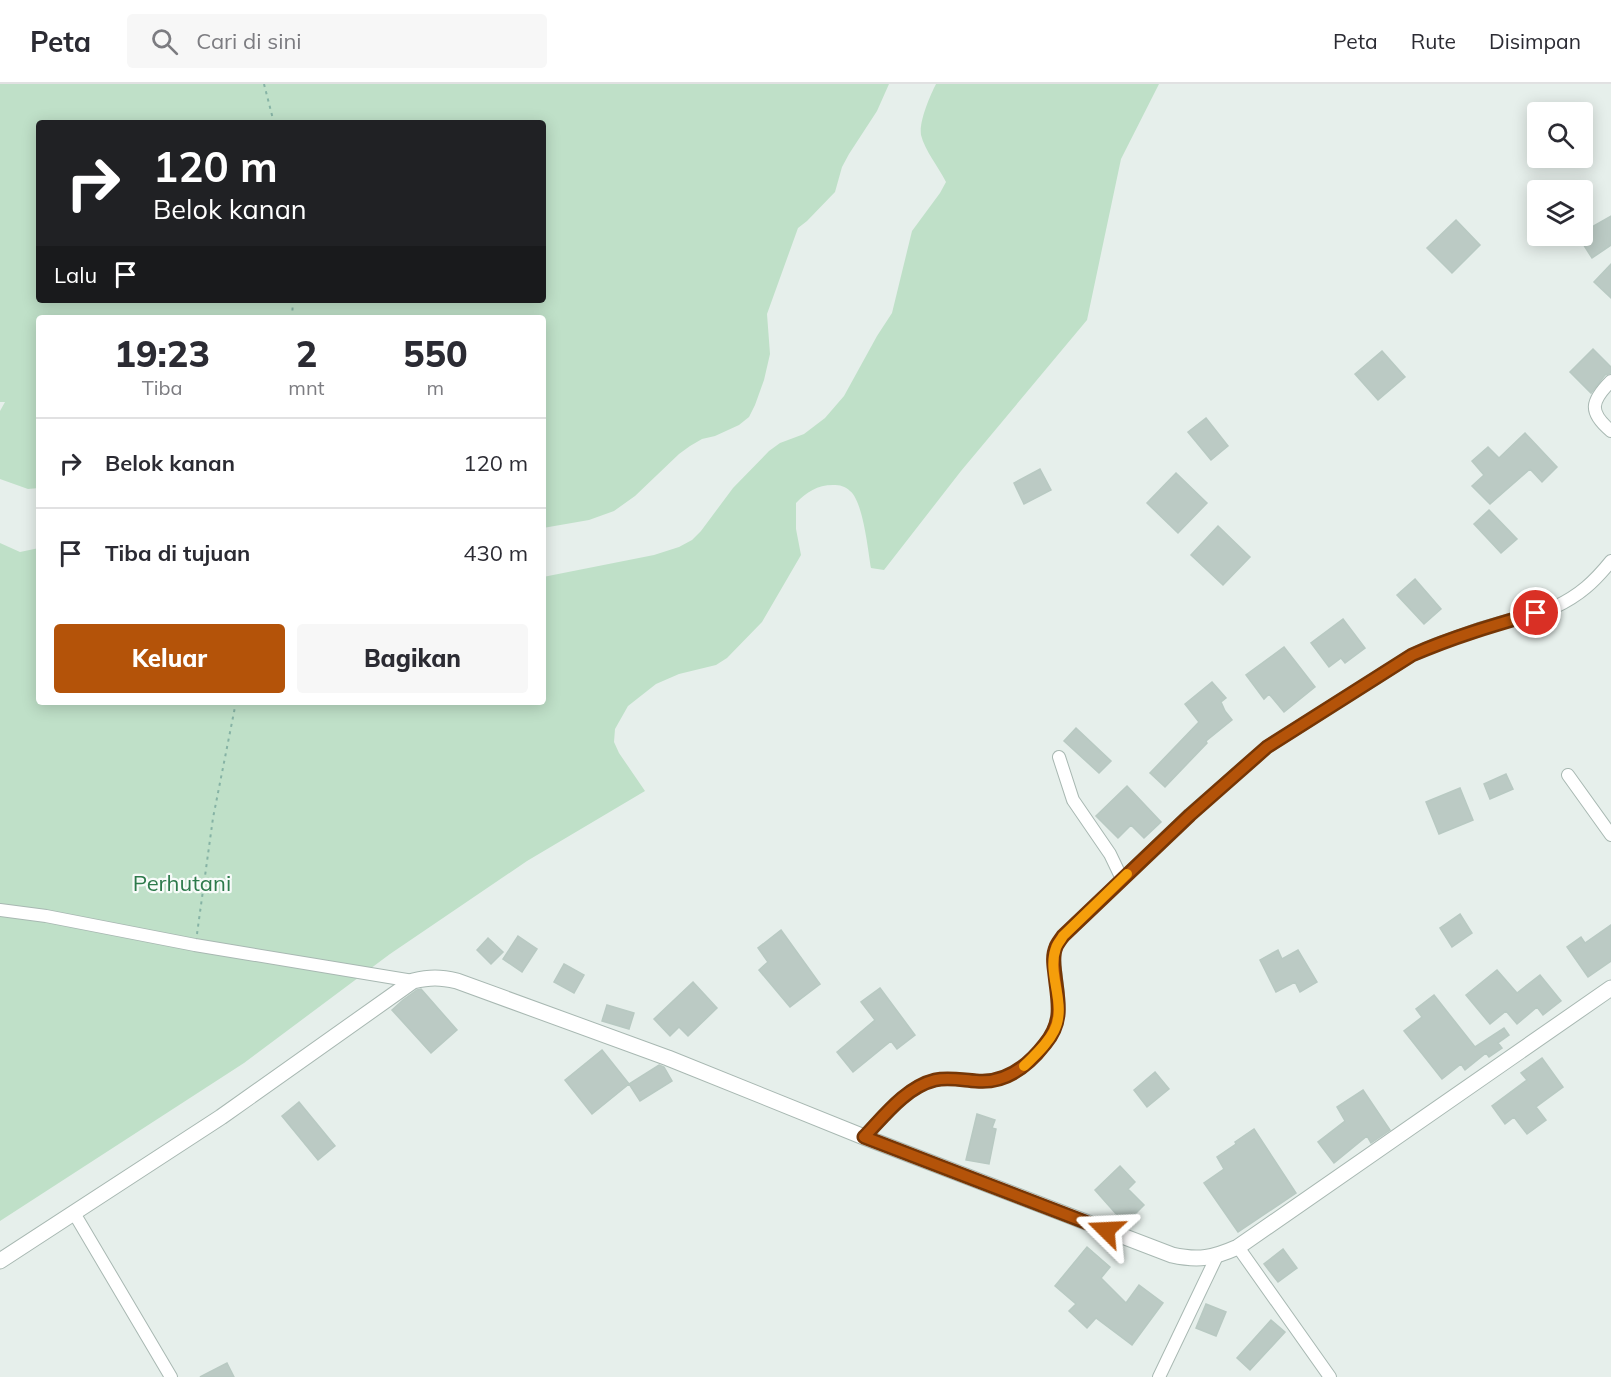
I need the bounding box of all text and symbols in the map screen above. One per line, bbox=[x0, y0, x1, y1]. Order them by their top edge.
search box bbox=[127, 14, 547, 68]
text: Peta bbox=[30, 24, 91, 59]
icon: search bbox=[148, 25, 181, 58]
text: Cari di sini bbox=[196, 27, 302, 55]
text: Peta bbox=[1333, 28, 1378, 54]
text: Rute bbox=[1411, 28, 1456, 54]
text: Disimpan bbox=[1489, 28, 1581, 54]
map controls bbox=[1527, 102, 1593, 246]
button: search bbox=[1527, 102, 1593, 168]
text: 120 m bbox=[153, 140, 278, 193]
icon: right bbox=[54, 144, 132, 222]
button: layers bbox=[1527, 180, 1593, 246]
text: Belok kanan bbox=[153, 192, 307, 226]
icon: arrive bbox=[109, 258, 142, 291]
text: Lalu bbox=[54, 261, 97, 289]
text: 19:23 bbox=[114, 331, 210, 376]
text: 2 bbox=[296, 331, 317, 376]
text: 550 bbox=[403, 331, 468, 376]
text: Tiba bbox=[142, 375, 183, 400]
text: mnt bbox=[288, 375, 325, 400]
text: m bbox=[427, 375, 444, 400]
icon: right bbox=[54, 447, 87, 480]
text: Belok kanan bbox=[105, 449, 235, 477]
text: 120 m bbox=[463, 449, 528, 477]
icon: arrive bbox=[54, 537, 87, 570]
text: Tiba di tujuan bbox=[105, 539, 250, 567]
text: 430 m bbox=[463, 539, 528, 567]
pin bbox=[1510, 587, 1561, 638]
icon: arrive bbox=[1519, 596, 1552, 629]
button: Keluar bbox=[54, 624, 285, 693]
button: Bagikan bbox=[297, 624, 528, 693]
park label: Perhutani bbox=[133, 869, 231, 897]
position arrow bbox=[1074, 1198, 1138, 1262]

